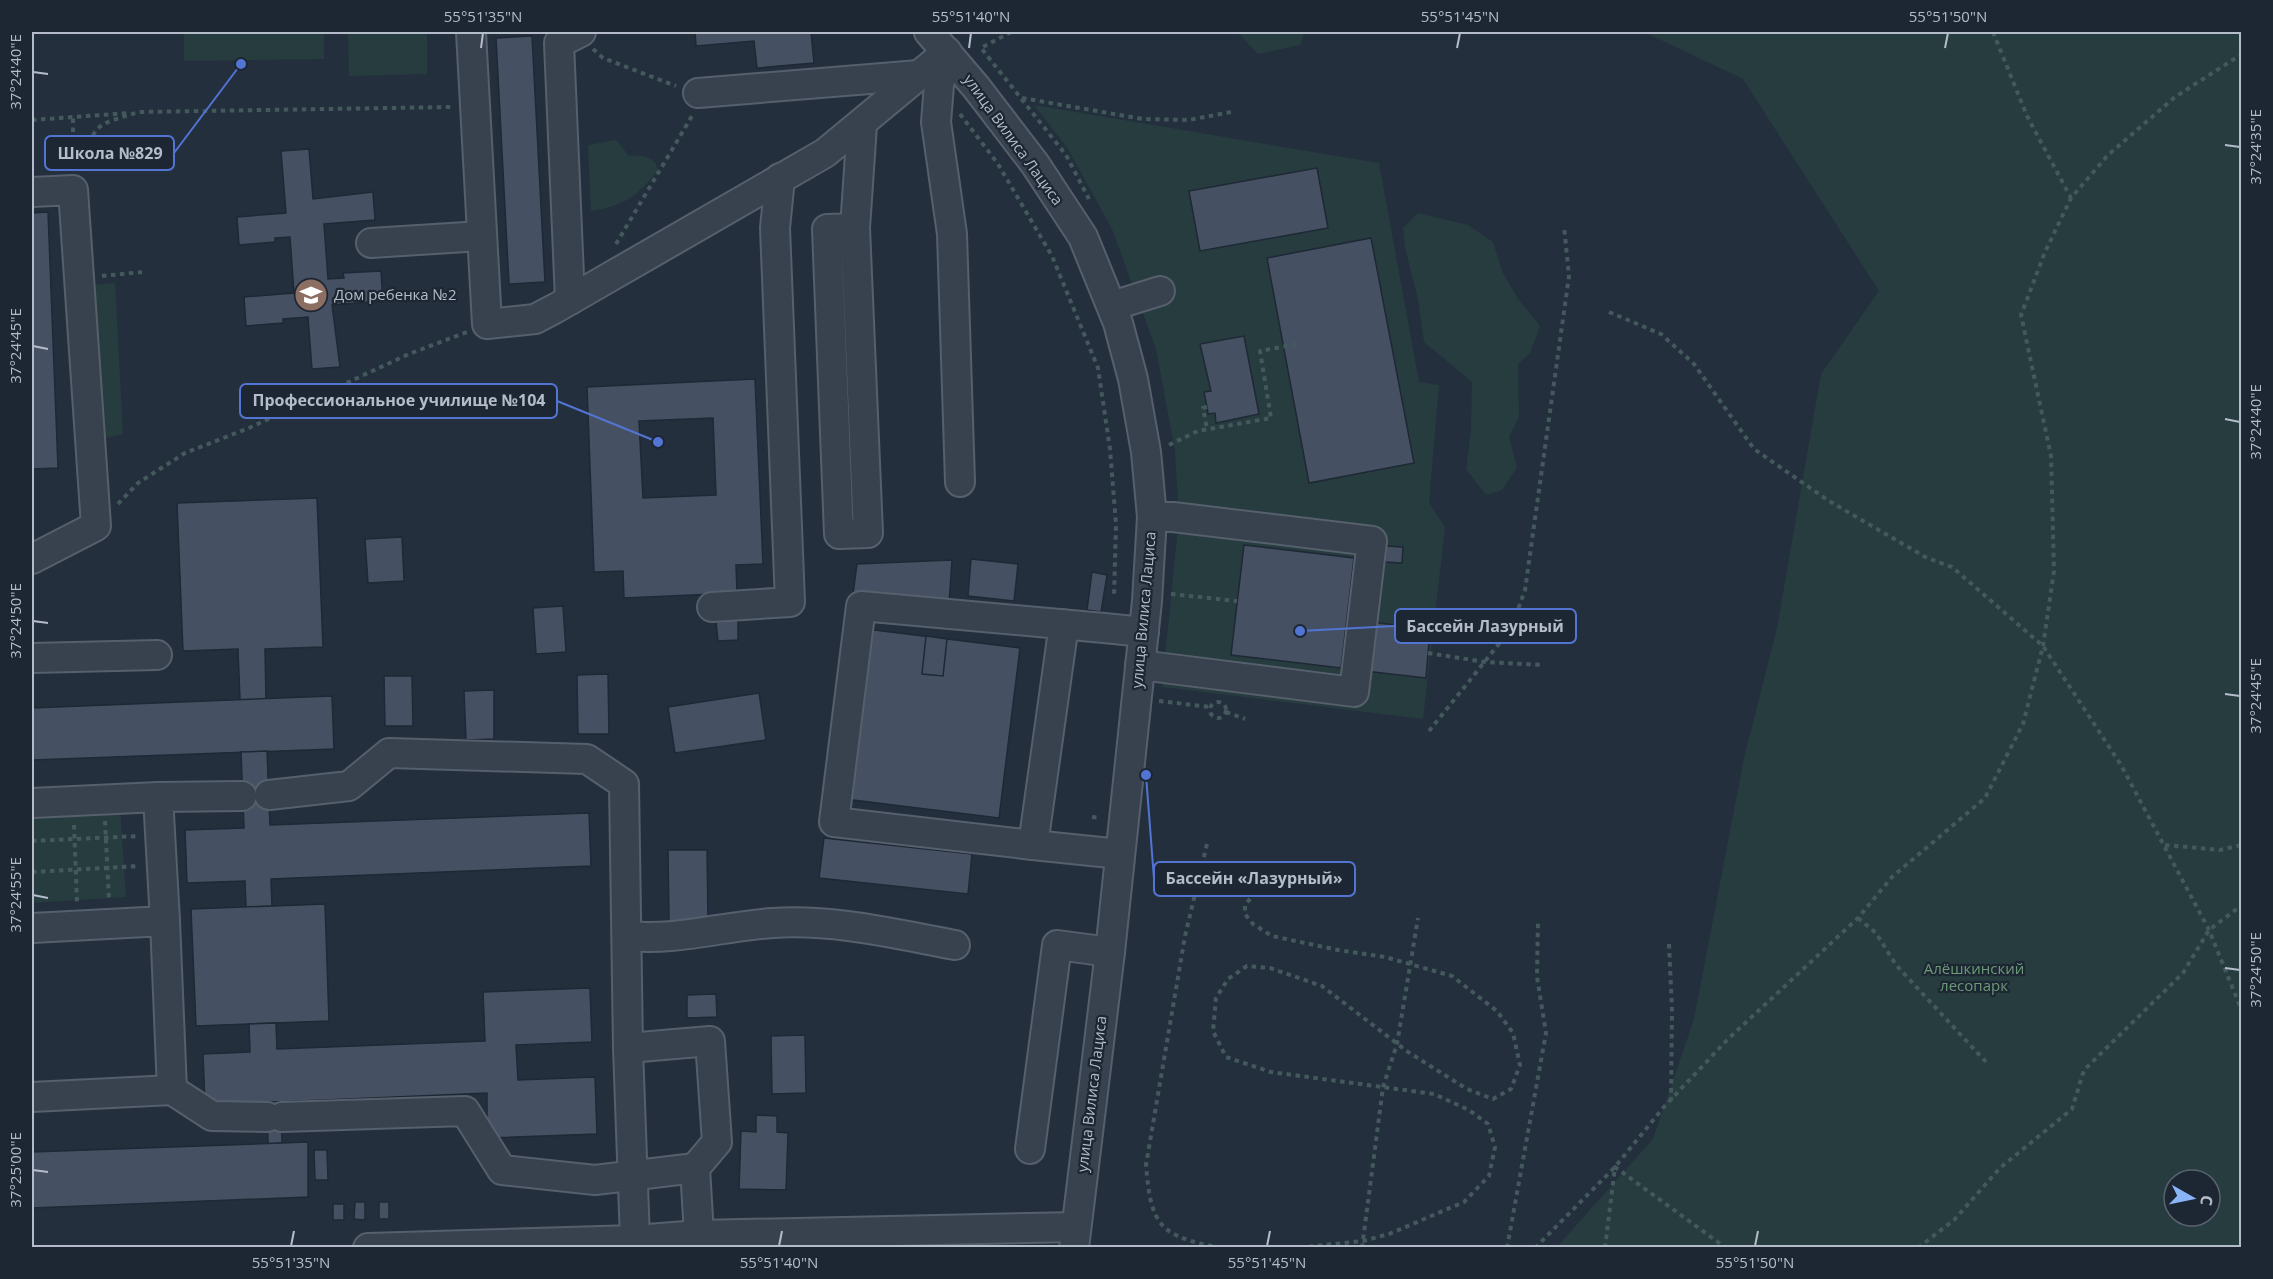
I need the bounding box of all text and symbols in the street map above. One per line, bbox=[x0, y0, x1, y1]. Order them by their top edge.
text: 55°51'35"N bbox=[444, 6, 522, 26]
text: 55°51'40"N bbox=[932, 6, 1010, 26]
text: 55°51'45"N bbox=[1421, 6, 1499, 26]
text: 55°51'50"N bbox=[1909, 6, 1987, 26]
text: 37°24'40"E bbox=[5, 34, 25, 110]
street label: улица Вилиса Лациса bbox=[959, 70, 1068, 209]
text: 37°24'35"E bbox=[2245, 109, 2265, 185]
callout: Школа №829 bbox=[45, 136, 174, 170]
text: Школа №829 bbox=[57, 142, 163, 164]
school or university icon: Дом ребенка №2 bbox=[293, 277, 329, 313]
place label: Дом ребенка №2 bbox=[334, 284, 456, 304]
text: 37°24'45"E bbox=[5, 308, 25, 384]
callout: Профессиональное училище №104 bbox=[240, 384, 557, 418]
text: 37°24'40"E bbox=[2245, 384, 2265, 460]
text: Профессиональное училище №104 bbox=[252, 389, 546, 411]
street label: улица Вилиса Лациса bbox=[1126, 531, 1160, 689]
text: 37°24'50"E bbox=[5, 583, 25, 659]
callout: Бассейн Лазурный bbox=[1395, 609, 1576, 643]
text: Бассейн Лазурный bbox=[1406, 615, 1564, 637]
text: 37°24'45"E bbox=[2245, 658, 2265, 734]
text: 37°24'55"E bbox=[5, 857, 25, 933]
callout: Бассейн «Лазурный» bbox=[1154, 862, 1355, 896]
text: Бассейн «Лазурный» bbox=[1165, 867, 1343, 889]
text: 37°24'50"E bbox=[2245, 932, 2265, 1008]
park label: Алёшкинский лесопарк bbox=[1924, 958, 2024, 995]
street label: улица Вилиса Лациса bbox=[1071, 1015, 1111, 1173]
text: 37°25'00"E bbox=[5, 1132, 25, 1208]
north arrow bbox=[2162, 1168, 2222, 1228]
text: С bbox=[2195, 1194, 2218, 1207]
text: 55°51'35"N bbox=[252, 1252, 330, 1272]
text: 55°51'40"N bbox=[740, 1252, 818, 1272]
text: 55°51'45"N bbox=[1228, 1252, 1306, 1272]
text: 55°51'50"N bbox=[1716, 1252, 1794, 1272]

